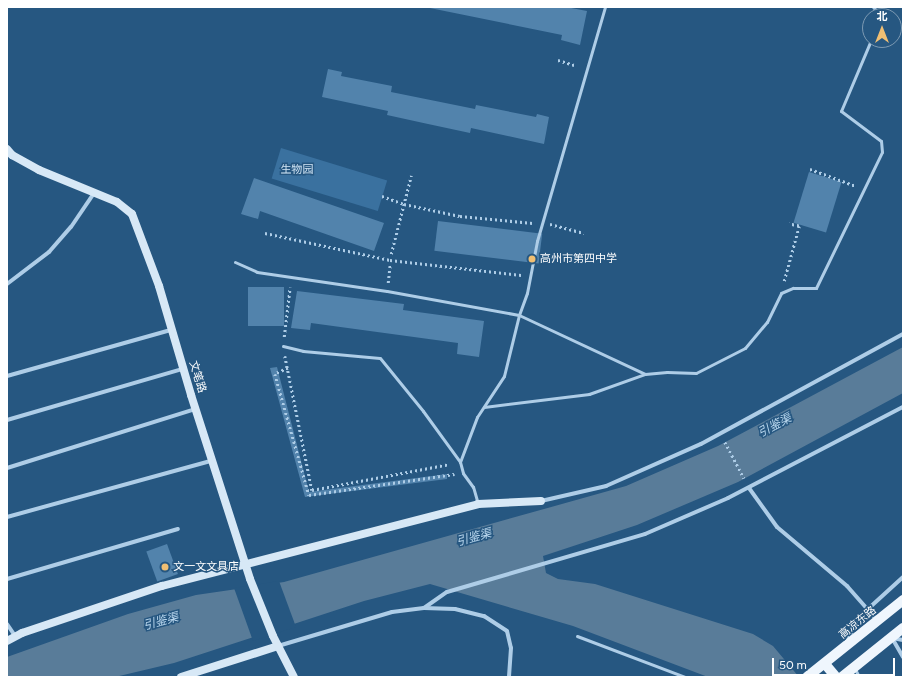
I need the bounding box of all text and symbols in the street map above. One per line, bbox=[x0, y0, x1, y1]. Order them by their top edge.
north arrow bbox=[862, 8, 902, 48]
text: 北 bbox=[877, 10, 888, 23]
park label: 生物园 bbox=[281, 163, 313, 177]
place label: 高州市第四中学 bbox=[540, 252, 617, 266]
marker: 高州市第四中学 bbox=[527, 254, 537, 264]
street label: 文笔路 bbox=[186, 359, 208, 395]
water label: 引鉴渠 bbox=[756, 411, 794, 441]
water label: 引鉴渠 bbox=[455, 526, 493, 550]
place label: 文一文文具店 bbox=[173, 560, 239, 574]
marker: 文一文文具店 bbox=[160, 562, 170, 572]
street label: 高凉东路 bbox=[837, 604, 879, 642]
water label: 引鉴渠 bbox=[142, 610, 180, 634]
scale bar bbox=[774, 650, 897, 676]
text: 50 m bbox=[779, 658, 807, 672]

